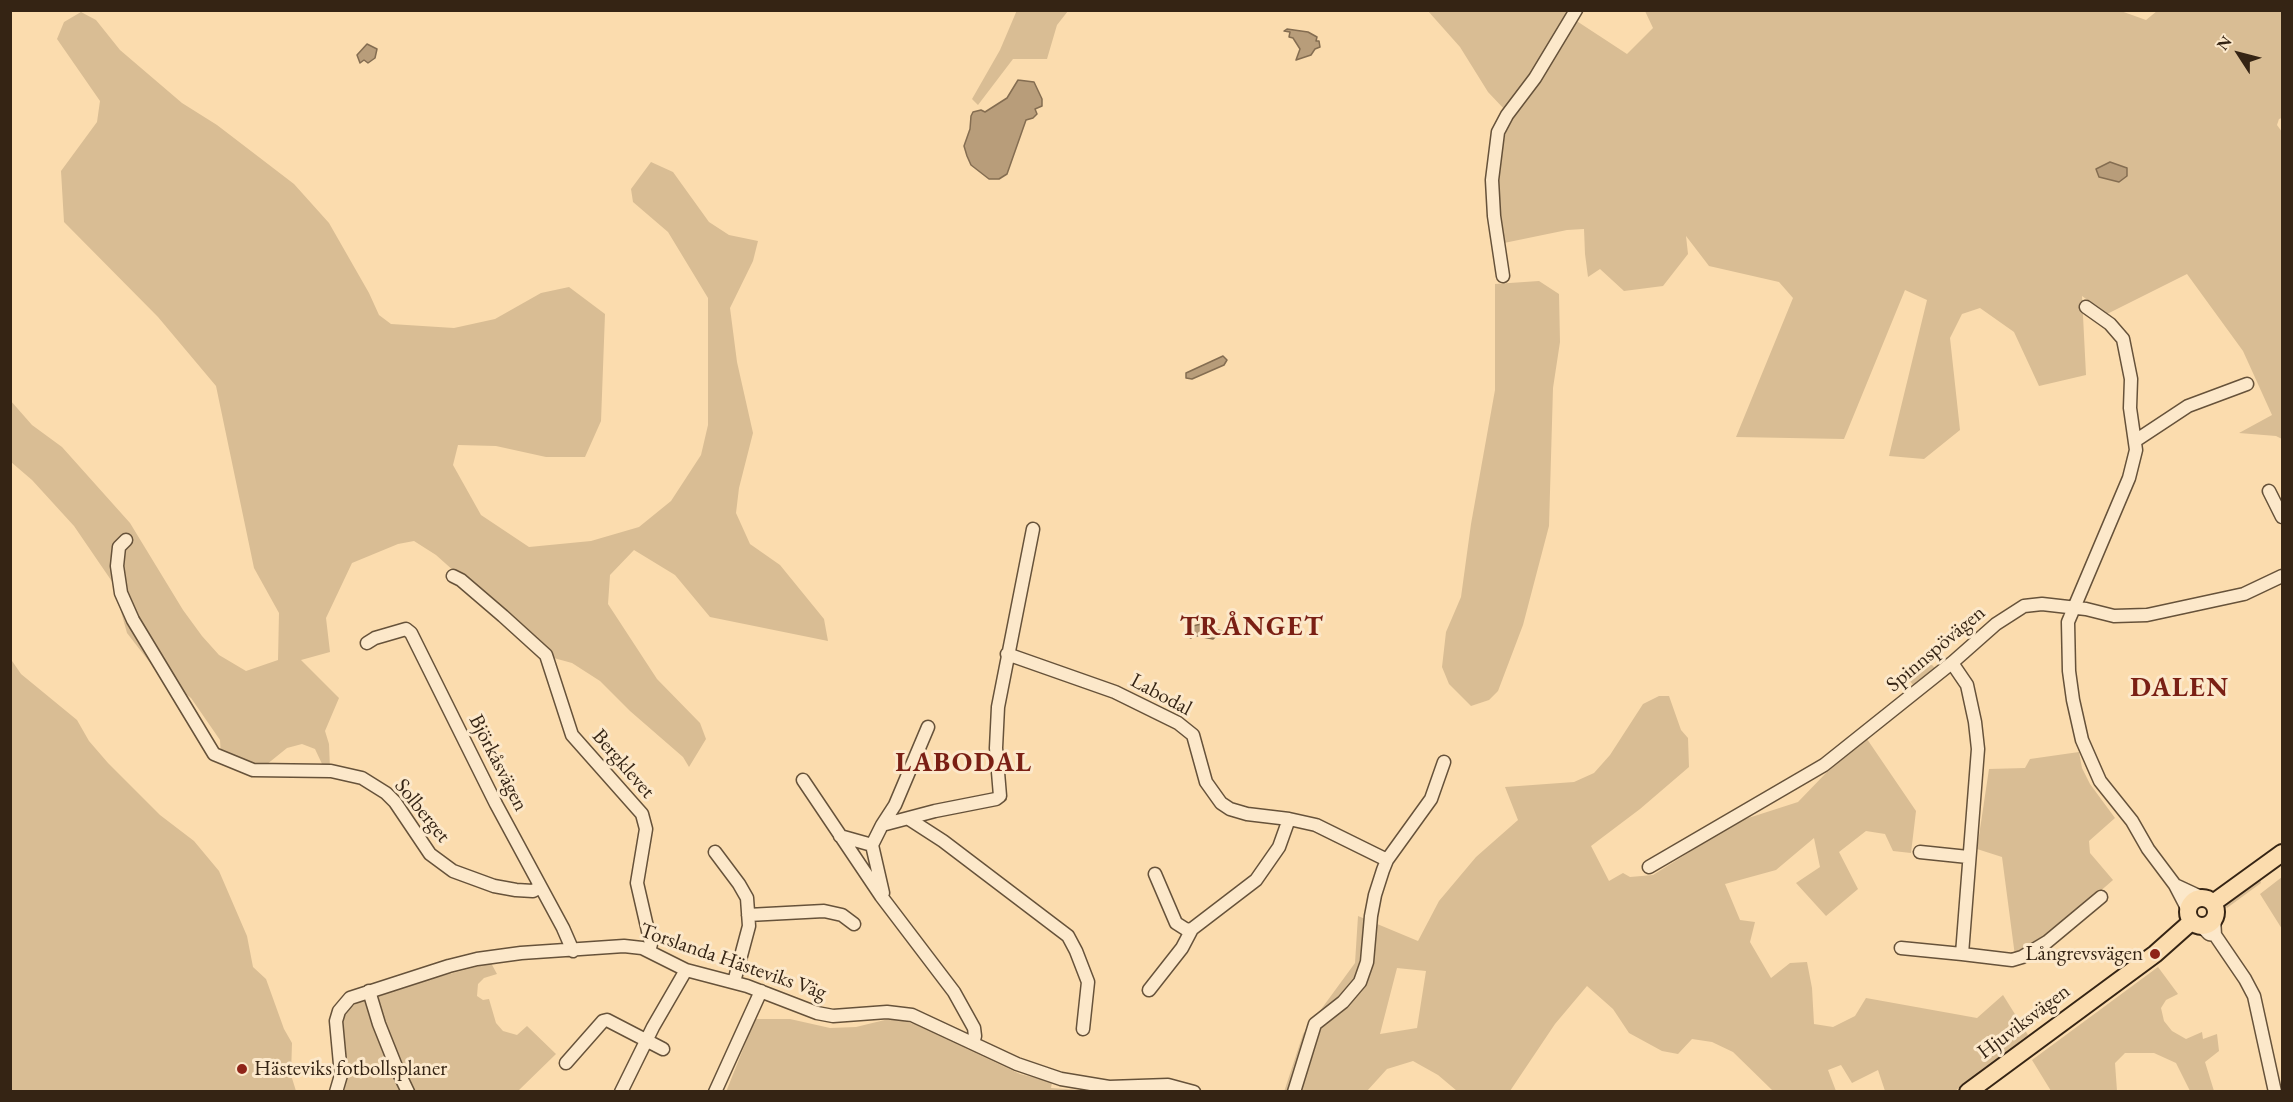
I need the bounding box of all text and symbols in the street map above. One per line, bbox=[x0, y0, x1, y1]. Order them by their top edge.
north arrow bbox=[2209, 24, 2269, 84]
text: N bbox=[2212, 32, 2236, 55]
street label: Spinnspövägen bbox=[1881, 600, 1991, 698]
district label: TRÅNGET bbox=[1180, 612, 1324, 644]
street label: Labodal bbox=[1126, 668, 1196, 722]
district label: DALEN bbox=[2130, 673, 2230, 705]
street label: Björkåsvägen bbox=[463, 710, 533, 816]
street label: Bergklevet bbox=[586, 724, 660, 804]
district label: LABODAL bbox=[895, 748, 1033, 780]
street label: Solberget bbox=[389, 774, 455, 848]
street label: Torslanda Hästeviks Väg bbox=[637, 918, 829, 1006]
place label: Långrevsvägen bbox=[2025, 941, 2143, 967]
marker: Långrevsvägen bbox=[2148, 947, 2162, 961]
street label: Hjuviksvägen bbox=[1973, 979, 2075, 1065]
place label: Hästeviks fotbollsplaner bbox=[254, 1056, 447, 1082]
marker: Hästeviks fotbollsplaner bbox=[235, 1062, 249, 1076]

